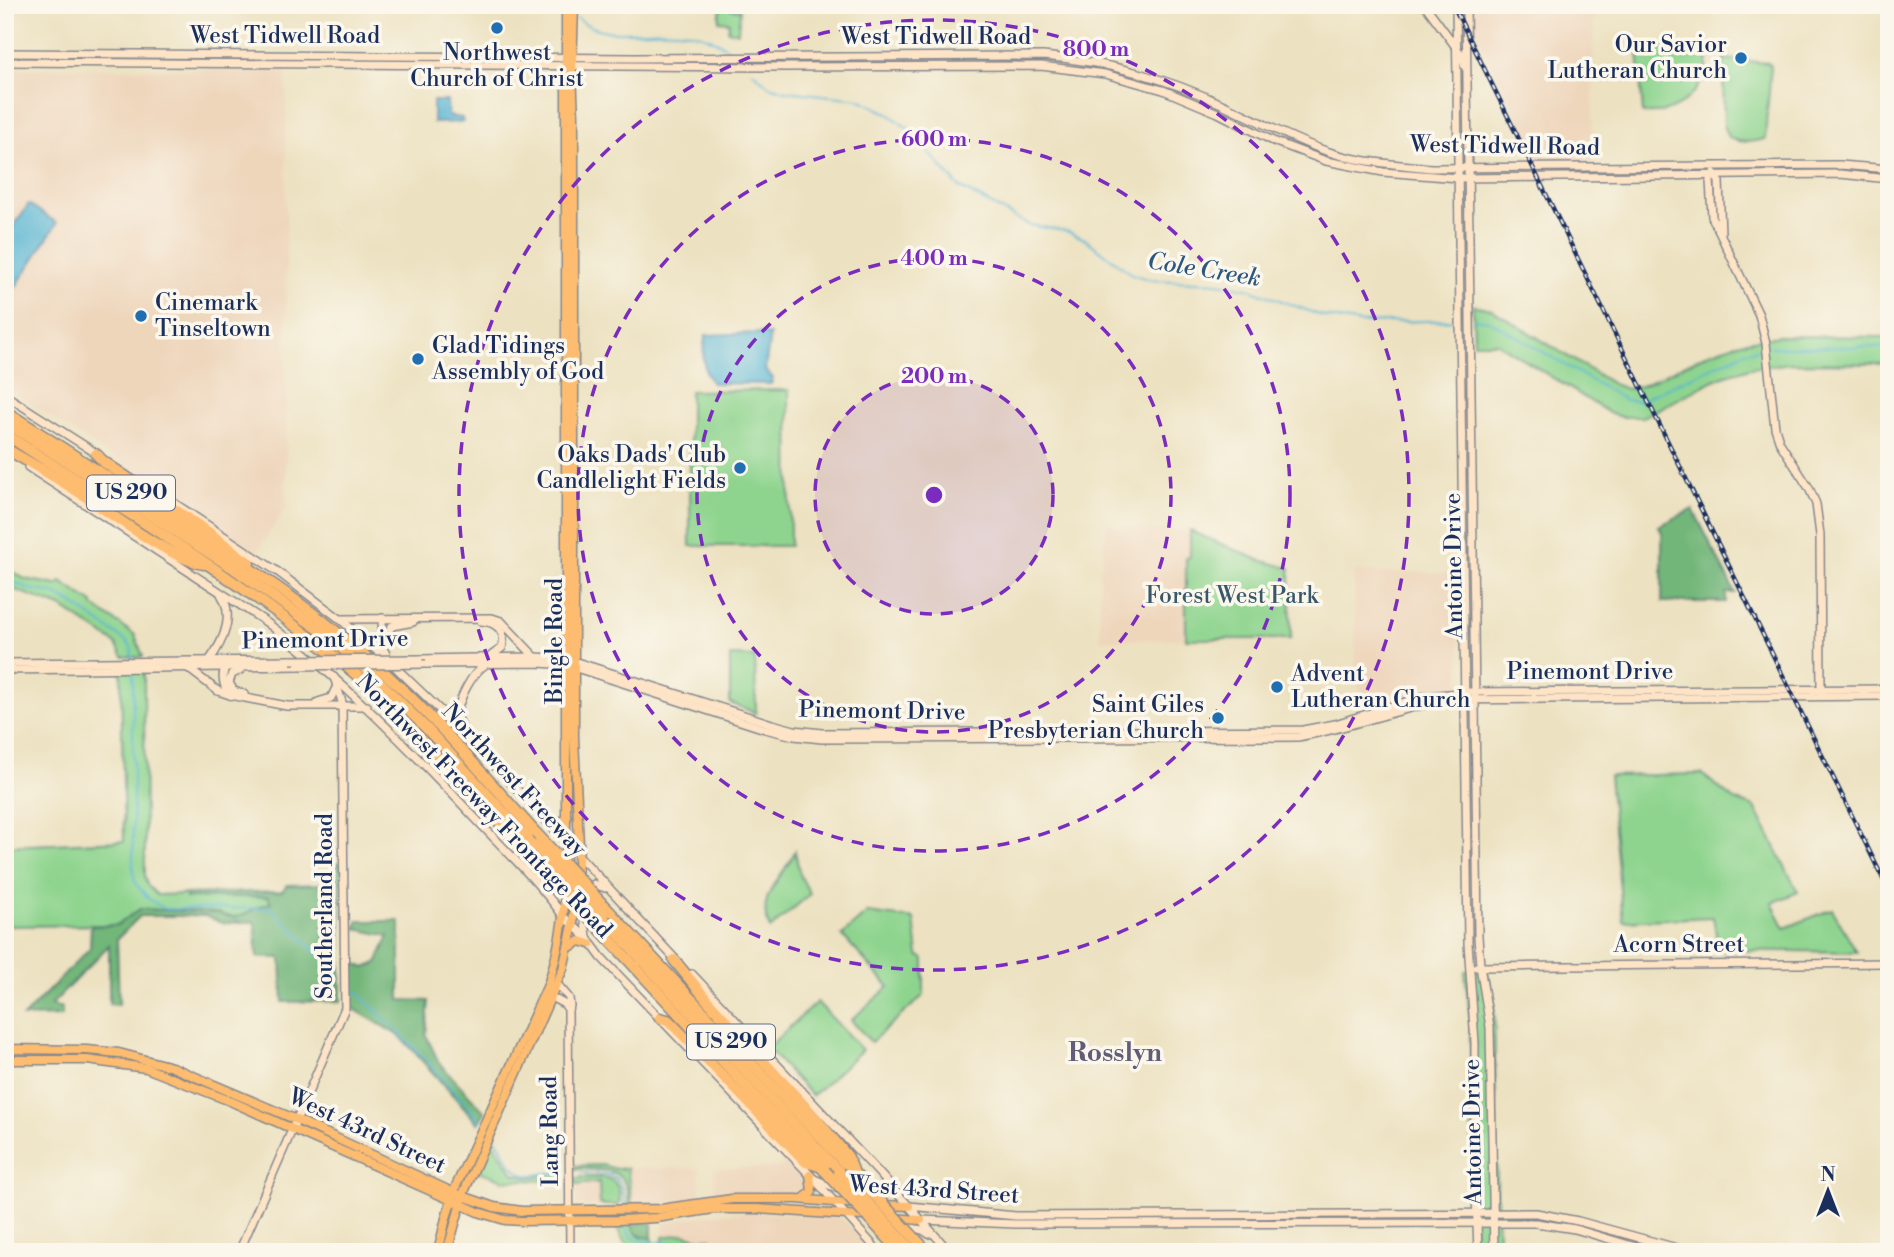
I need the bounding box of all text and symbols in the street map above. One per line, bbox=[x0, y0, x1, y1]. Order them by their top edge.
marker: Northwest Church of Christ bbox=[489, 20, 505, 36]
street label: West Tidwell Road bbox=[189, 22, 380, 50]
street label: West Tidwell Road bbox=[840, 23, 1031, 51]
place label: Our Savior Lutheran Church bbox=[1548, 31, 1727, 85]
text: 800 m bbox=[1063, 37, 1129, 63]
place label: Northwest Church of Christ bbox=[410, 39, 584, 93]
marker: Our Savior Lutheran Church bbox=[1733, 50, 1749, 66]
text: 600 m bbox=[901, 127, 967, 153]
street label: West Tidwell Road bbox=[1409, 130, 1600, 162]
text: 400 m bbox=[900, 246, 968, 272]
water label: Cole Creek bbox=[1145, 246, 1263, 294]
place label: Cinemark Tinseltown bbox=[155, 289, 271, 343]
marker: Cinemark Tinseltown bbox=[133, 308, 149, 324]
place label: Glad Tidings Assembly of God bbox=[431, 332, 604, 386]
marker: Glad Tidings Assembly of God bbox=[410, 351, 426, 367]
text: 200 m bbox=[901, 364, 967, 390]
place label: Oaks Dads' Club Candlelight Fields bbox=[536, 441, 726, 495]
marker: Oaks Dads' Club Candlelight Fields bbox=[732, 460, 748, 476]
road number: US 290 bbox=[87, 476, 175, 510]
centre of rings bbox=[922, 483, 946, 507]
street label: Antoine Drive bbox=[1439, 493, 1469, 640]
street label: Bingle Road bbox=[541, 578, 569, 705]
park label: Forest West Park bbox=[1146, 582, 1319, 610]
street label: Pinemont Drive bbox=[241, 625, 409, 655]
street label: Pinemont Drive bbox=[1507, 658, 1673, 686]
place label: Advent Lutheran Church bbox=[1290, 660, 1471, 714]
street label: Northwest Freeway Frontage Road bbox=[350, 668, 618, 944]
marker: Advent Lutheran Church bbox=[1269, 679, 1285, 695]
place label: Saint Giles Presbyterian Church bbox=[988, 691, 1204, 745]
street label: Pinemont Drive bbox=[798, 696, 966, 726]
street label: Northwest Freeway bbox=[436, 698, 593, 863]
marker: Saint Giles Presbyterian Church bbox=[1210, 710, 1226, 726]
street label: Southerland Road bbox=[311, 813, 339, 999]
street label: Acorn Street bbox=[1613, 931, 1744, 959]
road number: US 290 bbox=[687, 1024, 775, 1060]
district label: Rosslyn bbox=[1068, 1037, 1162, 1069]
street label: Antoine Drive bbox=[1458, 1059, 1488, 1206]
street label: Lang Road bbox=[535, 1075, 565, 1187]
street label: West 43rd Street bbox=[283, 1082, 450, 1180]
north arrow bbox=[1792, 1156, 1862, 1226]
text: N bbox=[1820, 1163, 1836, 1187]
street label: West 43rd Street bbox=[847, 1170, 1020, 1210]

